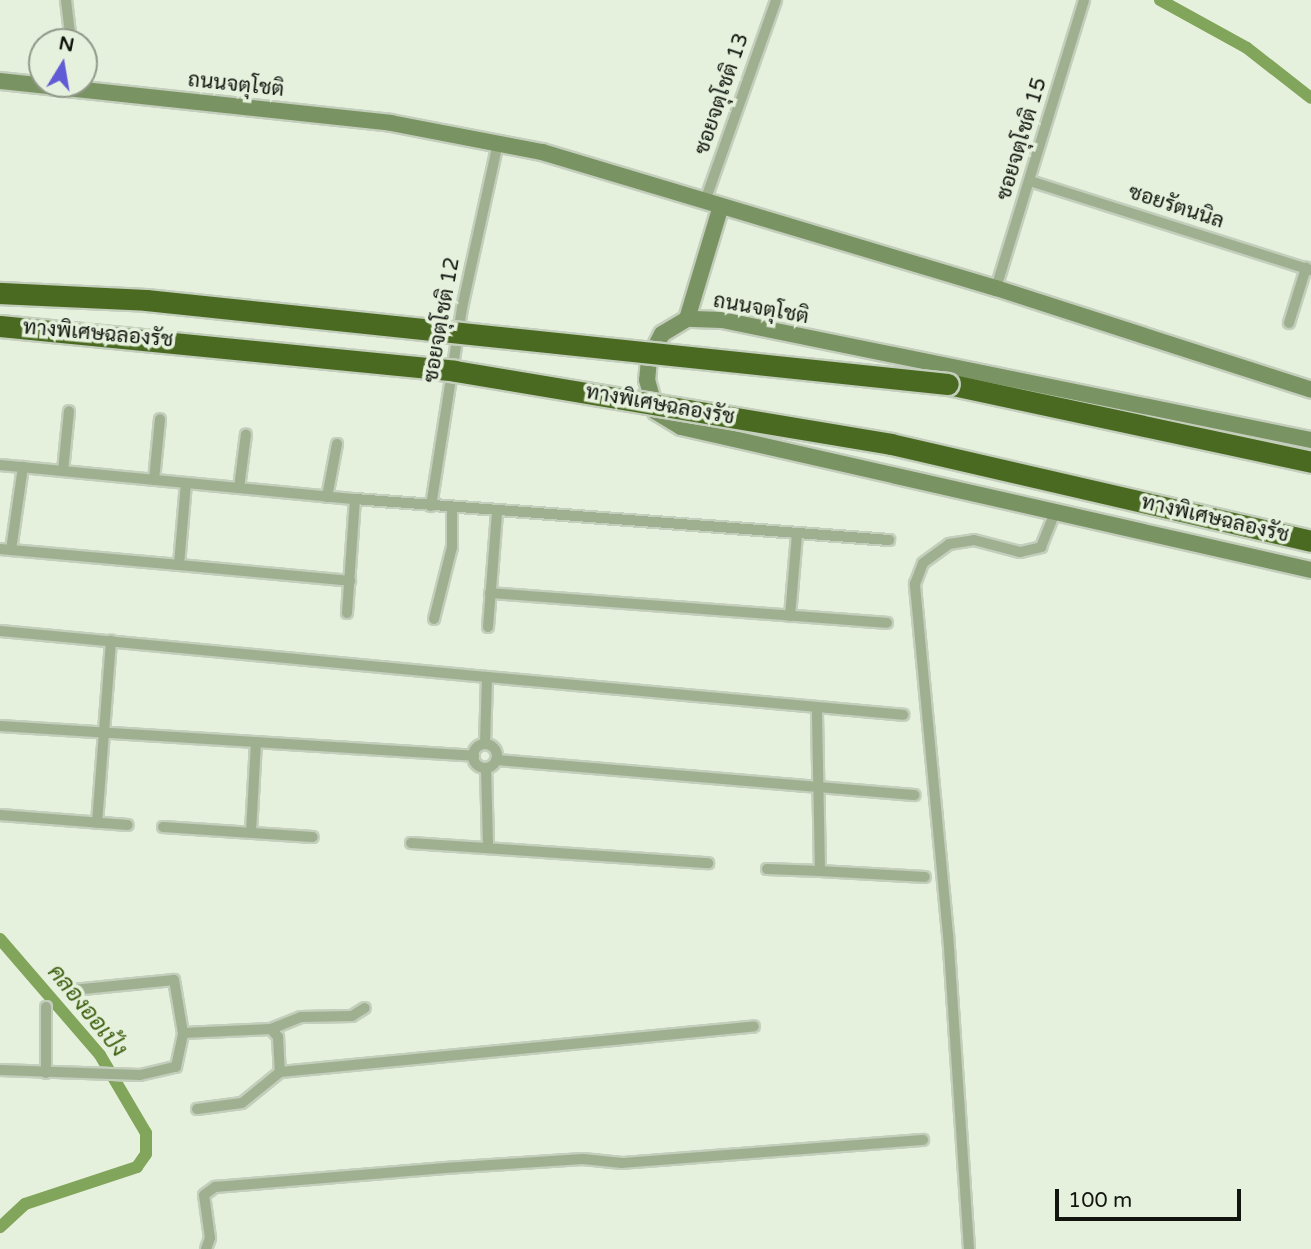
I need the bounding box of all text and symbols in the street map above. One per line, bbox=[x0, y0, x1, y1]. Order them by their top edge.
north arrow bbox=[28, 28, 98, 98]
street label: ซอยจตุโชติ 13 bbox=[689, 30, 755, 158]
text: N bbox=[57, 32, 76, 57]
street label: ถนนจตุโชติ bbox=[187, 67, 285, 103]
street label: ซอยจตุโชติ 15 bbox=[991, 75, 1053, 203]
street label: ซอยรัตนนิล bbox=[1125, 180, 1227, 234]
street label: ซอยจตุโชติ 12 bbox=[419, 255, 465, 385]
street label: ถนนจตุโชติ bbox=[711, 288, 811, 330]
street label: ทางพิเศษฉลองรัช bbox=[22, 315, 174, 353]
street label: ทางพิเศษฉลองรัช bbox=[584, 379, 736, 431]
street label: ทางพิเศษฉลองรัช bbox=[1139, 490, 1291, 548]
water label: คลองออเป้ง bbox=[41, 959, 133, 1063]
scale bar bbox=[1059, 1176, 1244, 1220]
text: 100 m bbox=[1068, 1188, 1132, 1213]

